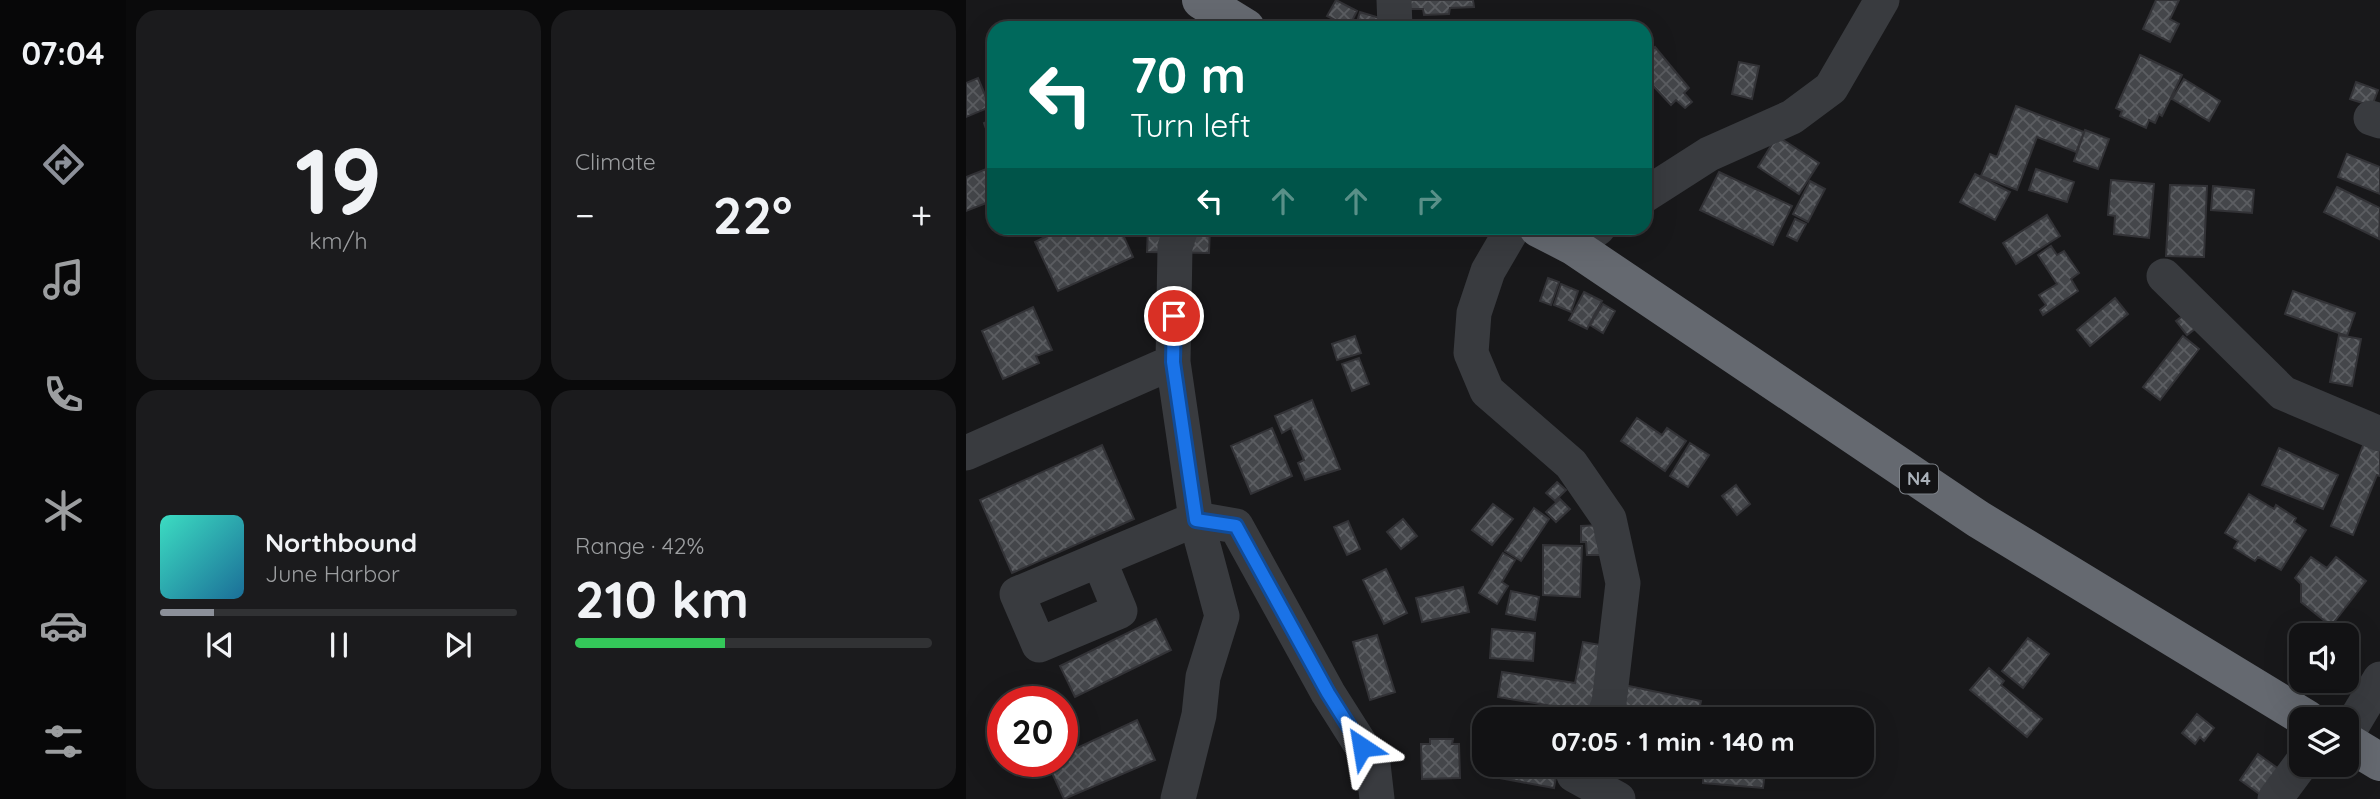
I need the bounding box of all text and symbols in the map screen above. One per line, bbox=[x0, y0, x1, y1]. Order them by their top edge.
text: 07:04 bbox=[21, 33, 105, 73]
text: 70 m bbox=[1130, 44, 1246, 105]
icon: left bbox=[1015, 49, 1106, 140]
text: Turn left bbox=[1130, 105, 1251, 145]
text: 19 bbox=[295, 123, 382, 237]
icon: directions bbox=[39, 140, 88, 189]
text: Climate bbox=[575, 147, 656, 176]
text: 22° bbox=[713, 182, 792, 247]
icon: left bbox=[1191, 182, 1229, 220]
icon: ahead bbox=[1264, 182, 1302, 220]
icon: ahead bbox=[1337, 182, 1375, 220]
icon: right bbox=[1410, 182, 1448, 220]
text: − bbox=[575, 191, 595, 239]
text: + bbox=[911, 191, 932, 239]
text: km/h bbox=[309, 226, 368, 255]
icon: music bbox=[39, 255, 88, 304]
pin bbox=[1144, 286, 1204, 346]
icon: arrive bbox=[1155, 297, 1193, 335]
icon: phone bbox=[39, 370, 88, 419]
road number: N4 bbox=[1900, 464, 1938, 494]
icon: climate bbox=[39, 486, 88, 535]
text: Northbound bbox=[265, 526, 417, 559]
text: Range · 42% bbox=[575, 531, 704, 560]
text: June Harbor bbox=[265, 559, 400, 588]
text: 210 km bbox=[575, 566, 749, 631]
icon: car bbox=[39, 601, 88, 650]
map controls bbox=[2289, 623, 2359, 777]
button: sound bbox=[2289, 623, 2359, 693]
icon: previous bbox=[201, 626, 239, 664]
icon: pause bbox=[320, 626, 358, 664]
icon: next bbox=[439, 626, 477, 664]
speed limit sign: 20 bbox=[987, 686, 1078, 777]
button: layers bbox=[2289, 707, 2359, 777]
position arrow bbox=[1325, 710, 1399, 784]
icon: filters bbox=[39, 717, 88, 766]
text: 07:05 · 1 min · 140 m bbox=[1551, 725, 1795, 758]

